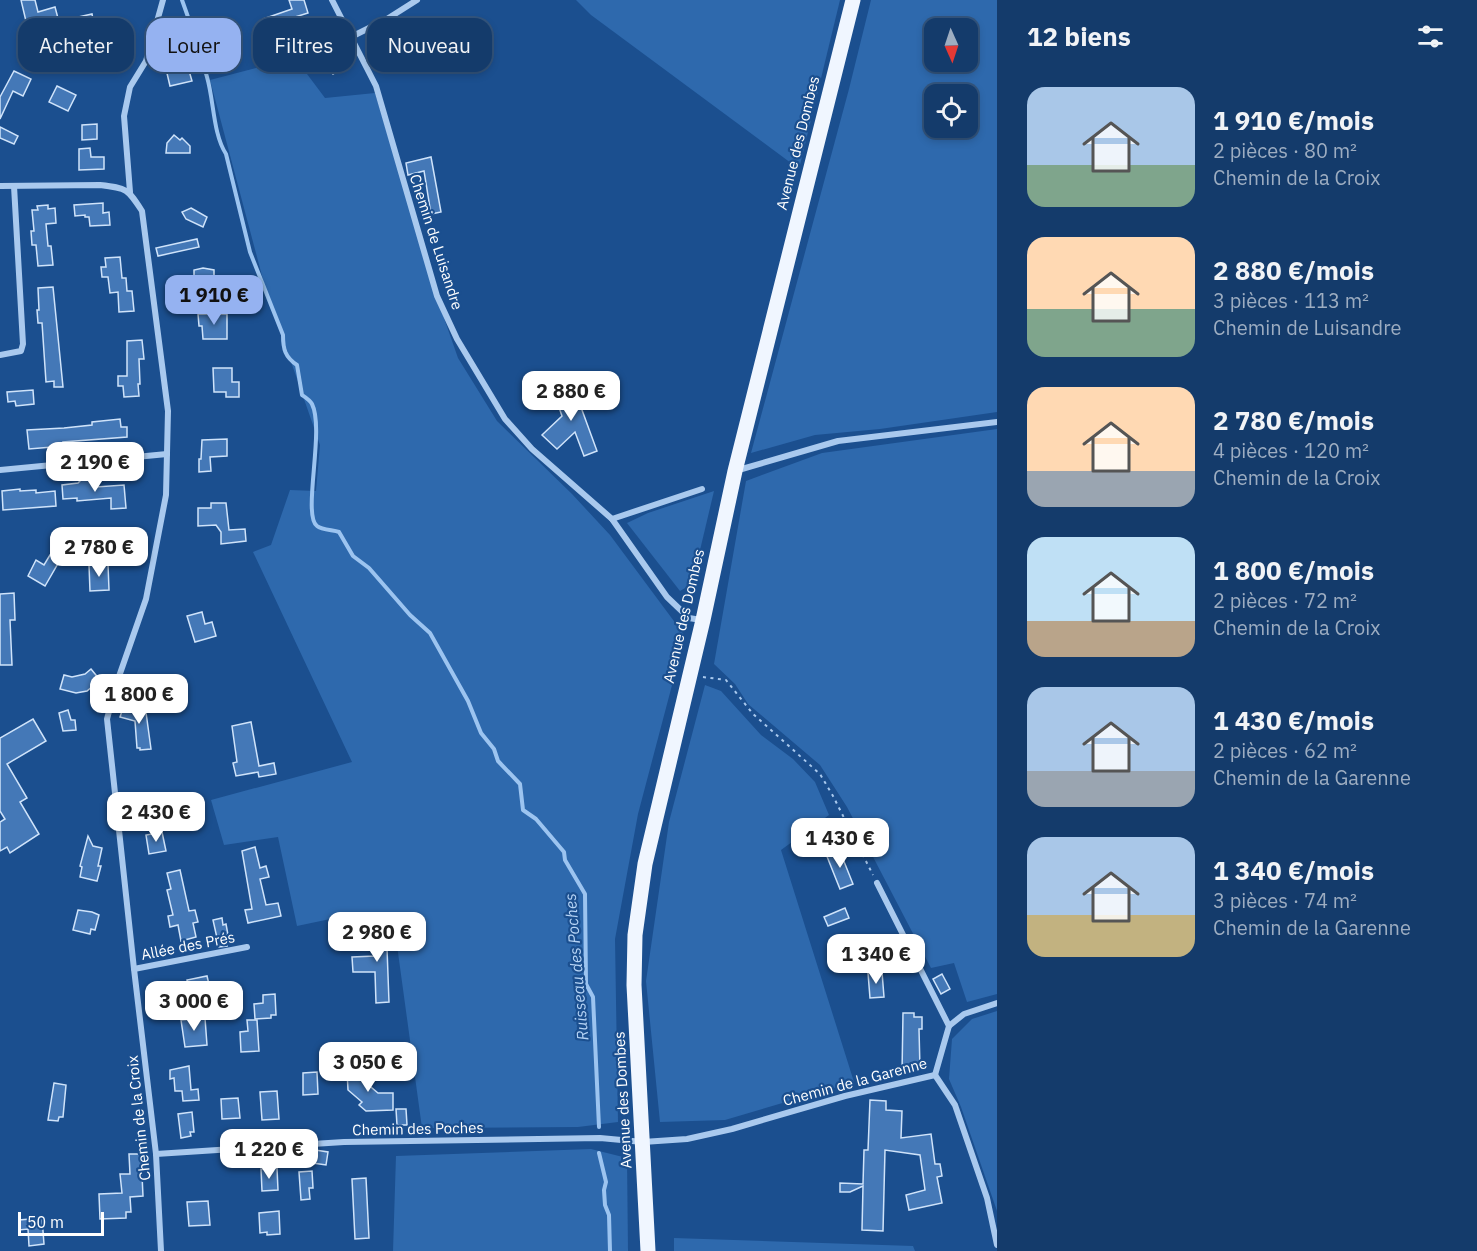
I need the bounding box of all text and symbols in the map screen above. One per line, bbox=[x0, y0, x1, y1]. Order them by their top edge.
chip: Acheter bbox=[18, 18, 134, 72]
chip: Louer bbox=[146, 18, 241, 72]
chip: Filtres bbox=[253, 18, 355, 72]
chip: Nouveau bbox=[367, 18, 492, 72]
north arrow bbox=[924, 18, 978, 72]
map controls bbox=[924, 18, 978, 138]
text: 12 biens bbox=[1027, 19, 1131, 53]
icon: filters bbox=[1414, 20, 1447, 53]
street label: Avenue des Dombes bbox=[772, 74, 823, 212]
button: locate bbox=[924, 84, 978, 138]
text: 1 910 €/mois bbox=[1213, 103, 1374, 137]
icon: home bbox=[1075, 111, 1147, 183]
text: 2 pièces · 80 m² bbox=[1213, 137, 1357, 164]
text: Chemin de la Croix bbox=[1213, 164, 1380, 191]
street label: Chemin de Luisandre bbox=[406, 172, 467, 312]
text: 2 880 €/mois bbox=[1213, 253, 1374, 287]
icon: home bbox=[1075, 261, 1147, 333]
pin: 1 910 € bbox=[159, 275, 269, 326]
text: 1 910 € bbox=[179, 281, 249, 308]
text: 3 pièces · 113 m² bbox=[1213, 287, 1369, 314]
text: Chemin de Luisandre bbox=[1213, 314, 1401, 341]
pin: 2 880 € bbox=[516, 371, 626, 422]
text: 2 880 € bbox=[536, 377, 606, 404]
text: 2 780 €/mois bbox=[1213, 403, 1374, 437]
icon: home bbox=[1075, 411, 1147, 483]
text: 4 pièces · 120 m² bbox=[1213, 437, 1369, 464]
pin: 2 190 € bbox=[40, 442, 150, 493]
text: 2 190 € bbox=[60, 448, 130, 475]
text: Chemin de la Croix bbox=[1213, 464, 1380, 491]
pin: 2 780 € bbox=[44, 527, 154, 578]
text: 2 780 € bbox=[64, 533, 134, 560]
street label: Avenue des Dombes bbox=[659, 547, 708, 685]
text: 1 800 €/mois bbox=[1213, 553, 1374, 587]
icon: home bbox=[1075, 561, 1147, 633]
text: 2 pièces · 72 m² bbox=[1213, 587, 1357, 614]
text: Chemin de la Croix bbox=[1213, 614, 1380, 641]
pin: 1 800 € bbox=[84, 674, 194, 725]
text: 1 800 € bbox=[104, 680, 174, 707]
text: 1 430 €/mois bbox=[1213, 703, 1374, 737]
icon: home bbox=[1075, 711, 1147, 783]
text: 2 pièces · 62 m² bbox=[1213, 737, 1357, 764]
text: Chemin de la Garenne bbox=[1213, 764, 1411, 791]
pin: 2 430 € bbox=[101, 792, 211, 843]
text: 2 430 € bbox=[121, 798, 191, 825]
pin: 1 430 € bbox=[785, 818, 895, 869]
text: 1 430 € bbox=[805, 824, 875, 851]
text: 1 340 €/mois bbox=[1213, 853, 1374, 887]
icon: home bbox=[1075, 861, 1147, 933]
text: 3 pièces · 74 m² bbox=[1213, 887, 1357, 914]
water label: Ruisseau des Poches bbox=[560, 893, 592, 1041]
pin: 2 980 € bbox=[322, 912, 432, 963]
text: Chemin de la Garenne bbox=[1213, 914, 1411, 941]
text: 2 980 € bbox=[342, 918, 412, 945]
street label: Allée des Prés bbox=[139, 927, 237, 964]
pin: 1 340 € bbox=[821, 934, 931, 985]
text: 1 340 € bbox=[841, 940, 911, 967]
pin: 3 000 € bbox=[139, 981, 249, 1032]
text: 3 000 € bbox=[159, 987, 229, 1014]
street label: Avenue des Dombes bbox=[609, 1031, 636, 1169]
pin: 3 050 € bbox=[313, 1042, 423, 1093]
text: 3 050 € bbox=[333, 1048, 403, 1075]
street label: Chemin de la Garenne bbox=[781, 1053, 929, 1110]
street label: Chemin de la Croix bbox=[122, 1054, 155, 1181]
street label: Chemin des Poches bbox=[352, 1118, 484, 1139]
pin: 1 220 € bbox=[214, 1129, 324, 1180]
text: 1 220 € bbox=[234, 1135, 304, 1162]
scale bar bbox=[18, 1209, 104, 1236]
text: 50 m bbox=[27, 1212, 64, 1232]

